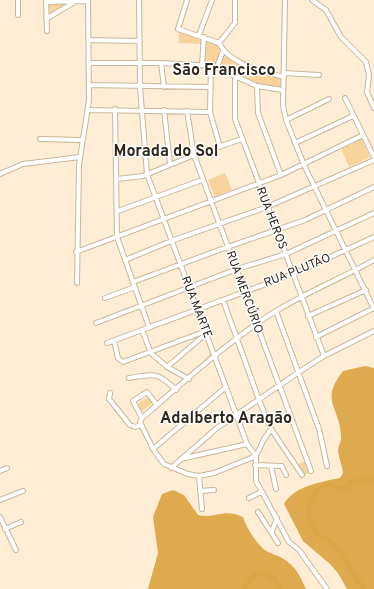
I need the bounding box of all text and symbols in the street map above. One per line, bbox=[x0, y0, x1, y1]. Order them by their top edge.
district label: São Francisco bbox=[172, 61, 276, 81]
district label: Morada do Sol bbox=[113, 142, 219, 162]
street label: RUA HEROS bbox=[252, 185, 290, 252]
street label: RUA MERCÚRIO bbox=[222, 249, 266, 336]
street label: RUA PLUTÃO bbox=[262, 250, 333, 292]
street label: RUA MARTE bbox=[177, 274, 215, 341]
district label: Adalberto Aragão bbox=[160, 409, 292, 429]

